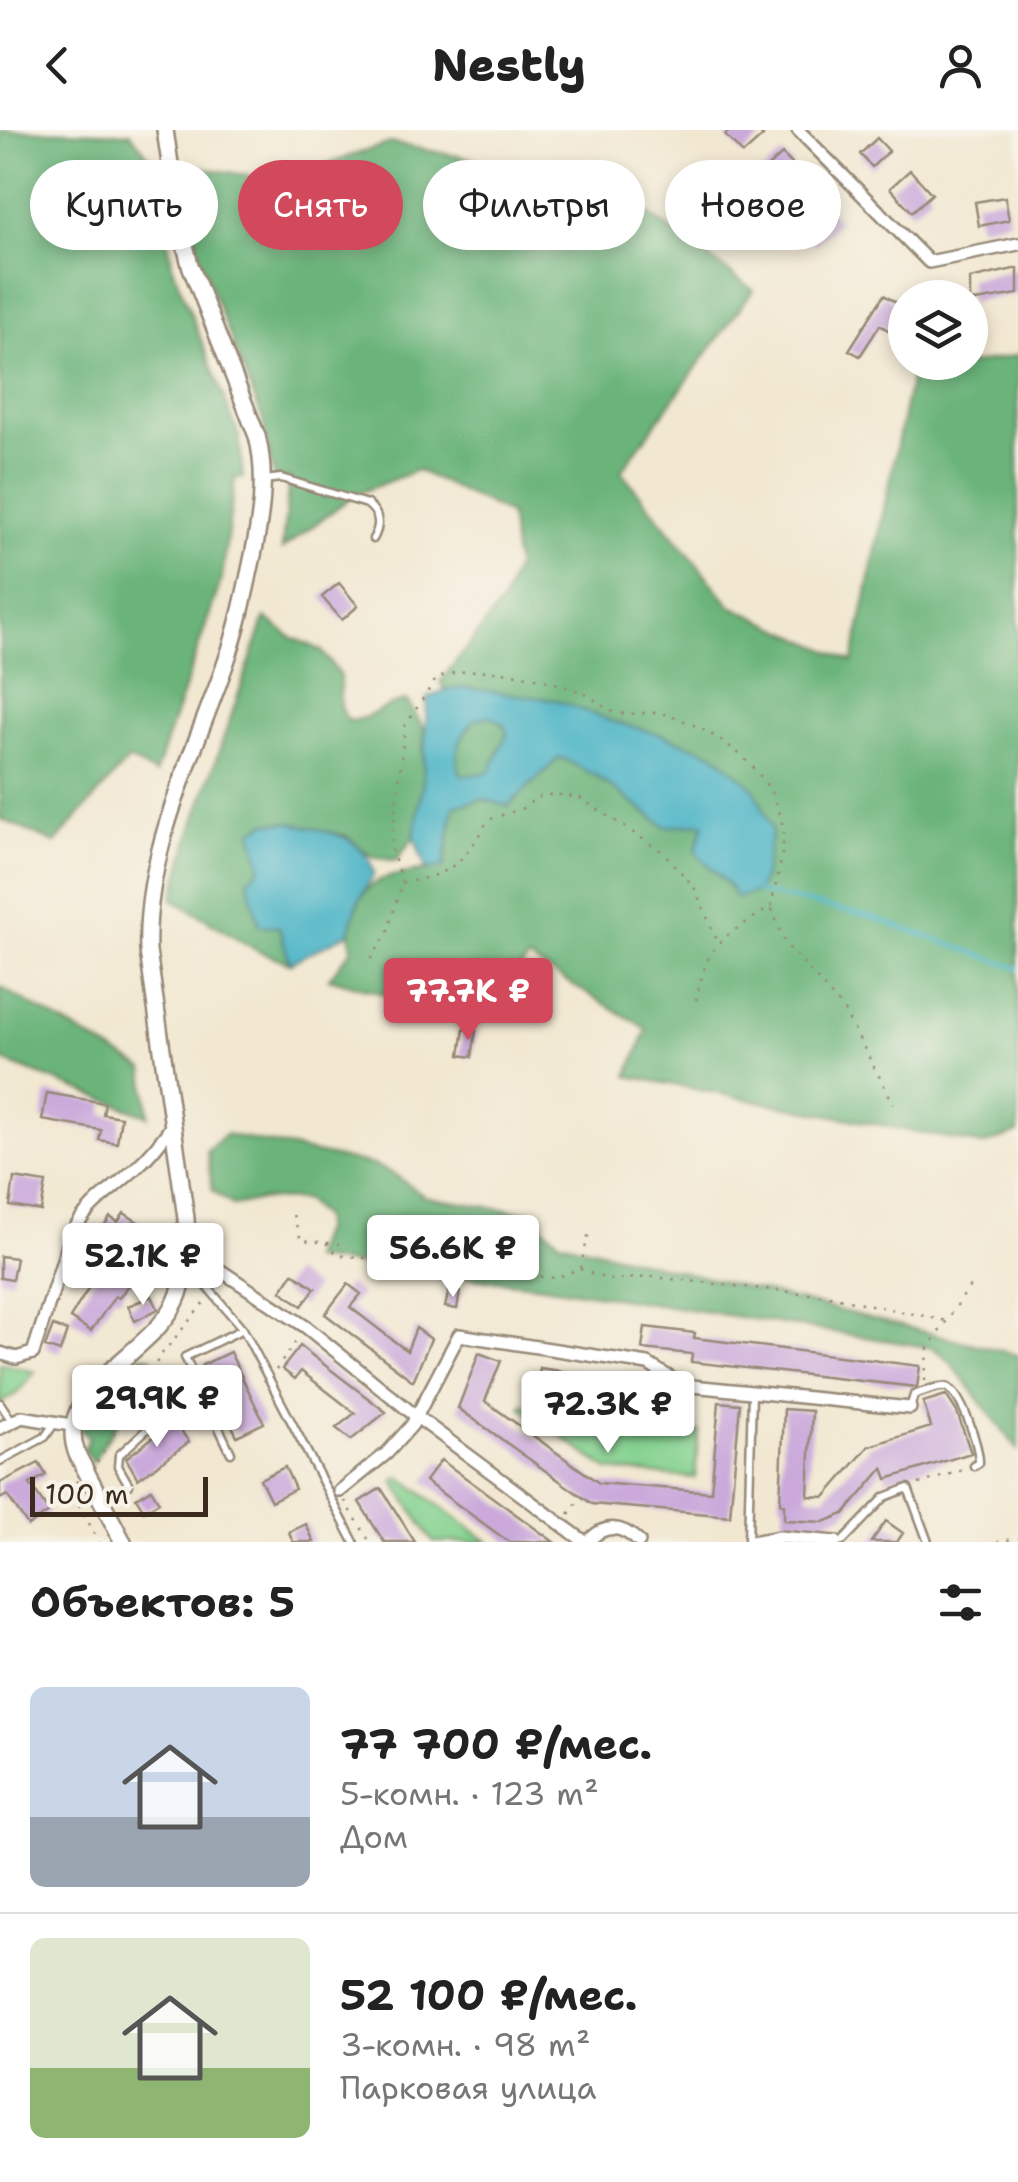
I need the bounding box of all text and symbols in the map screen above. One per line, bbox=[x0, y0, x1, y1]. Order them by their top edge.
text: Nestly bbox=[432, 35, 586, 95]
icon: back bbox=[30, 38, 85, 93]
icon: person bbox=[933, 38, 988, 93]
chip: Купить bbox=[30, 160, 218, 250]
chip: Снять bbox=[238, 160, 403, 250]
chip: Фильтры bbox=[423, 160, 645, 250]
chip: Новое bbox=[665, 160, 841, 250]
map controls bbox=[888, 280, 988, 380]
button: layers bbox=[888, 280, 988, 380]
pin: 77.7K ₽ bbox=[376, 958, 560, 1043]
text: 77.7K ₽ bbox=[406, 969, 530, 1012]
pin: 56.6K ₽ bbox=[361, 1215, 545, 1300]
pin: 52.1K ₽ bbox=[51, 1223, 235, 1308]
text: 56.6K ₽ bbox=[389, 1226, 517, 1269]
text: 52.1K ₽ bbox=[84, 1234, 202, 1277]
pin: 29.9K ₽ bbox=[65, 1365, 249, 1450]
pin: 72.3K ₽ bbox=[516, 1371, 700, 1456]
text: 29.9K ₽ bbox=[94, 1376, 220, 1419]
text: 72.3K ₽ bbox=[543, 1382, 673, 1425]
scale bar bbox=[30, 1472, 208, 1516]
text: 100 m bbox=[45, 1475, 129, 1513]
text: Объектов: 5 bbox=[30, 1574, 295, 1630]
icon: filters bbox=[933, 1575, 988, 1630]
text: 77 700 ₽/мес. bbox=[340, 1716, 652, 1772]
icon: home bbox=[110, 1727, 230, 1847]
text: 5-комн. · 123 m² bbox=[340, 1772, 599, 1815]
text: Дом bbox=[340, 1815, 408, 1858]
text: 52 100 ₽/мес. bbox=[340, 1967, 638, 2023]
icon: home bbox=[110, 1978, 230, 2098]
text: 3-комн. · 98 m² bbox=[340, 2023, 590, 2066]
text: Парковая улица bbox=[340, 2066, 596, 2109]

